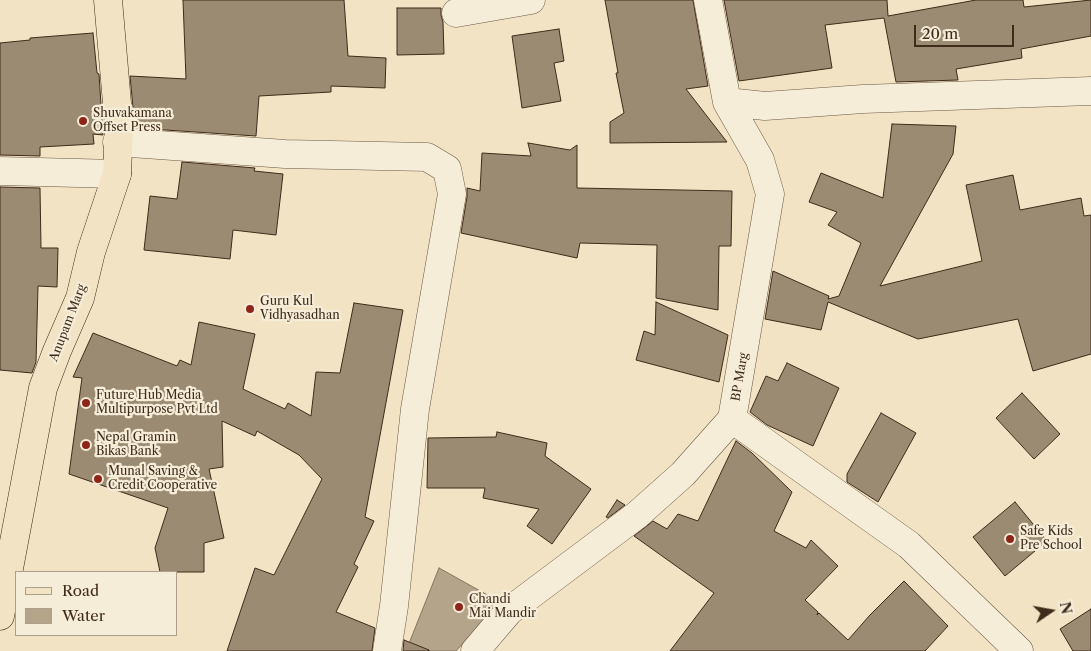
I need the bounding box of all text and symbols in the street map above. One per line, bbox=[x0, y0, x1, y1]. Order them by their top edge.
scale bar bbox=[916, 15, 1016, 47]
text: 20 m bbox=[922, 24, 958, 43]
place label: Shuvakamana Offset Press bbox=[93, 107, 172, 135]
marker: Shuvakamana Offset Press bbox=[77, 115, 89, 127]
street label: Anupam Marg bbox=[47, 282, 89, 364]
place label: Guru Kul Vidhyasadhan bbox=[260, 295, 340, 323]
marker: Guru Kul Vidhyasadhan bbox=[244, 303, 256, 315]
street label: BP Marg bbox=[729, 352, 751, 402]
place label: Future Hub Media Multipurpose Pvt Ltd bbox=[96, 389, 218, 417]
marker: Future Hub Media Multipurpose Pvt Ltd bbox=[80, 397, 92, 409]
place label: Nepal Gramin Bikas Bank bbox=[96, 431, 176, 459]
marker: Nepal Gramin Bikas Bank bbox=[80, 439, 92, 451]
place label: Munal Saving & Credit Cooperative bbox=[108, 465, 217, 493]
marker: Munal Saving & Credit Cooperative bbox=[92, 473, 104, 485]
place label: Safe Kids Pre School bbox=[1020, 525, 1082, 553]
marker: Safe Kids Pre School bbox=[1004, 533, 1016, 545]
legend bbox=[15, 571, 178, 636]
text: Road bbox=[62, 581, 99, 600]
north arrow bbox=[1026, 586, 1076, 636]
place label: Chandi Mai Mandir bbox=[469, 593, 536, 621]
text: N bbox=[1056, 600, 1076, 616]
marker: Chandi Mai Mandir bbox=[453, 601, 465, 613]
text: Water bbox=[62, 606, 105, 625]

